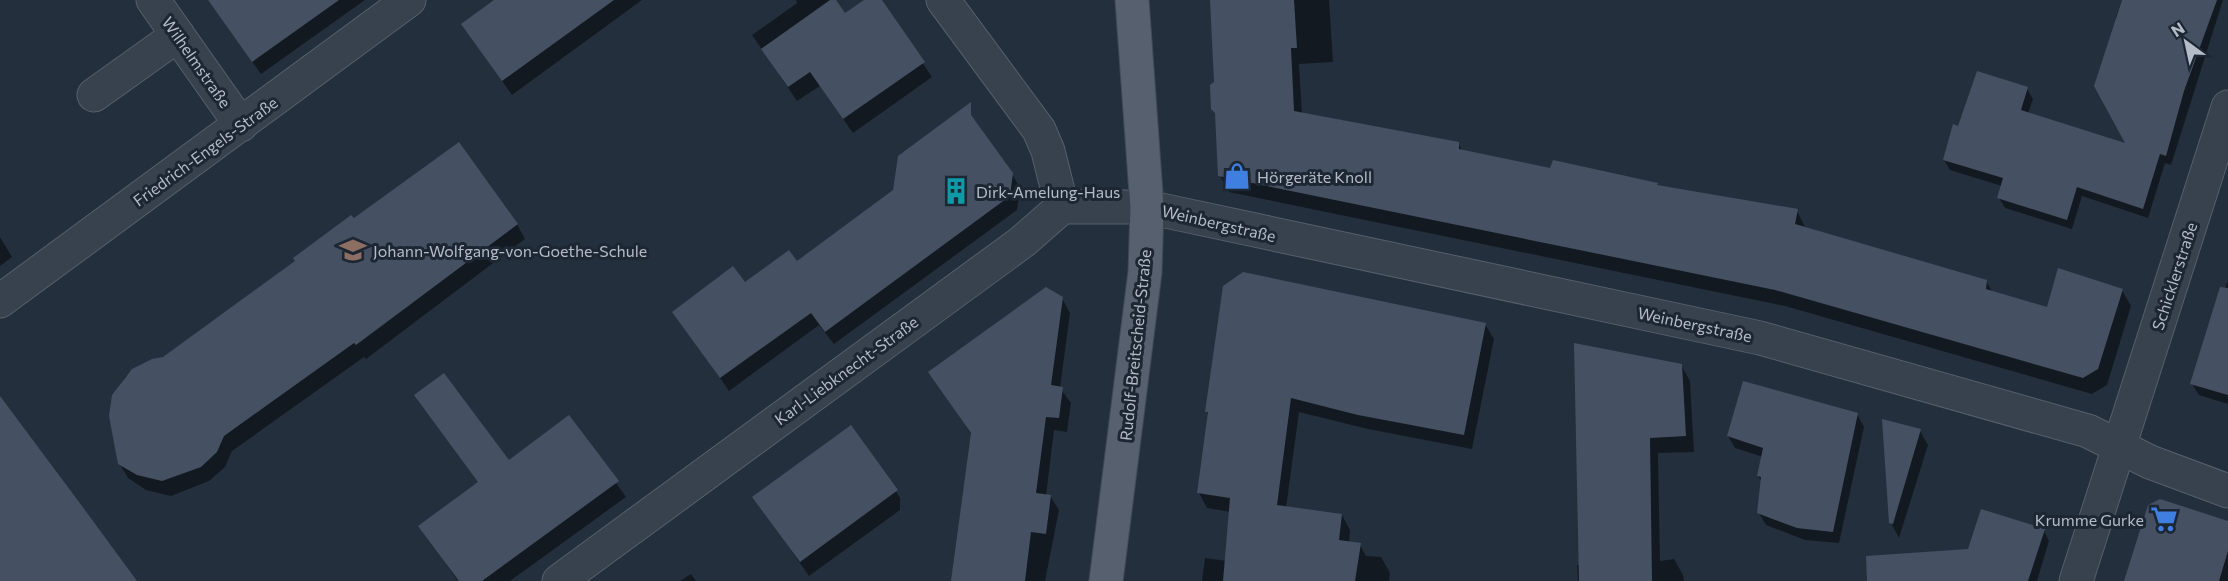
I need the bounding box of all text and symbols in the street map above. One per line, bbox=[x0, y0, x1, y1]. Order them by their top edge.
north arrow bbox=[2156, 12, 2216, 72]
street label: Wilhelmstraße bbox=[159, 13, 235, 111]
text: N bbox=[2167, 18, 2188, 40]
street label: Friedrich-Engels-Straße bbox=[129, 92, 281, 210]
shop icon: Hörgeräte Knoll bbox=[1222, 161, 1252, 191]
place label: Hörgeräte Knoll bbox=[1257, 167, 1372, 186]
building icon: Dirk-Amelung-Haus bbox=[941, 176, 971, 206]
place label: Dirk-Amelung-Haus bbox=[976, 182, 1120, 201]
street label: Weinbergstraße bbox=[1160, 201, 1278, 245]
street label: Schicklerstraße bbox=[2148, 220, 2200, 332]
school or university icon: Johann-Wolfgang-von-Goethe-Schule bbox=[338, 235, 368, 265]
place label: Johann-Wolfgang-von-Goethe-Schule bbox=[373, 241, 647, 260]
street label: Rudolf-Breitscheid-Straße bbox=[1116, 248, 1154, 442]
street label: Weinbergstraße bbox=[1636, 303, 1754, 345]
street label: Karl-Liebknecht-Straße bbox=[771, 312, 921, 428]
supermarket icon: Krumme Gurke bbox=[2149, 504, 2179, 534]
place label: Krumme Gurke bbox=[2035, 510, 2144, 529]

